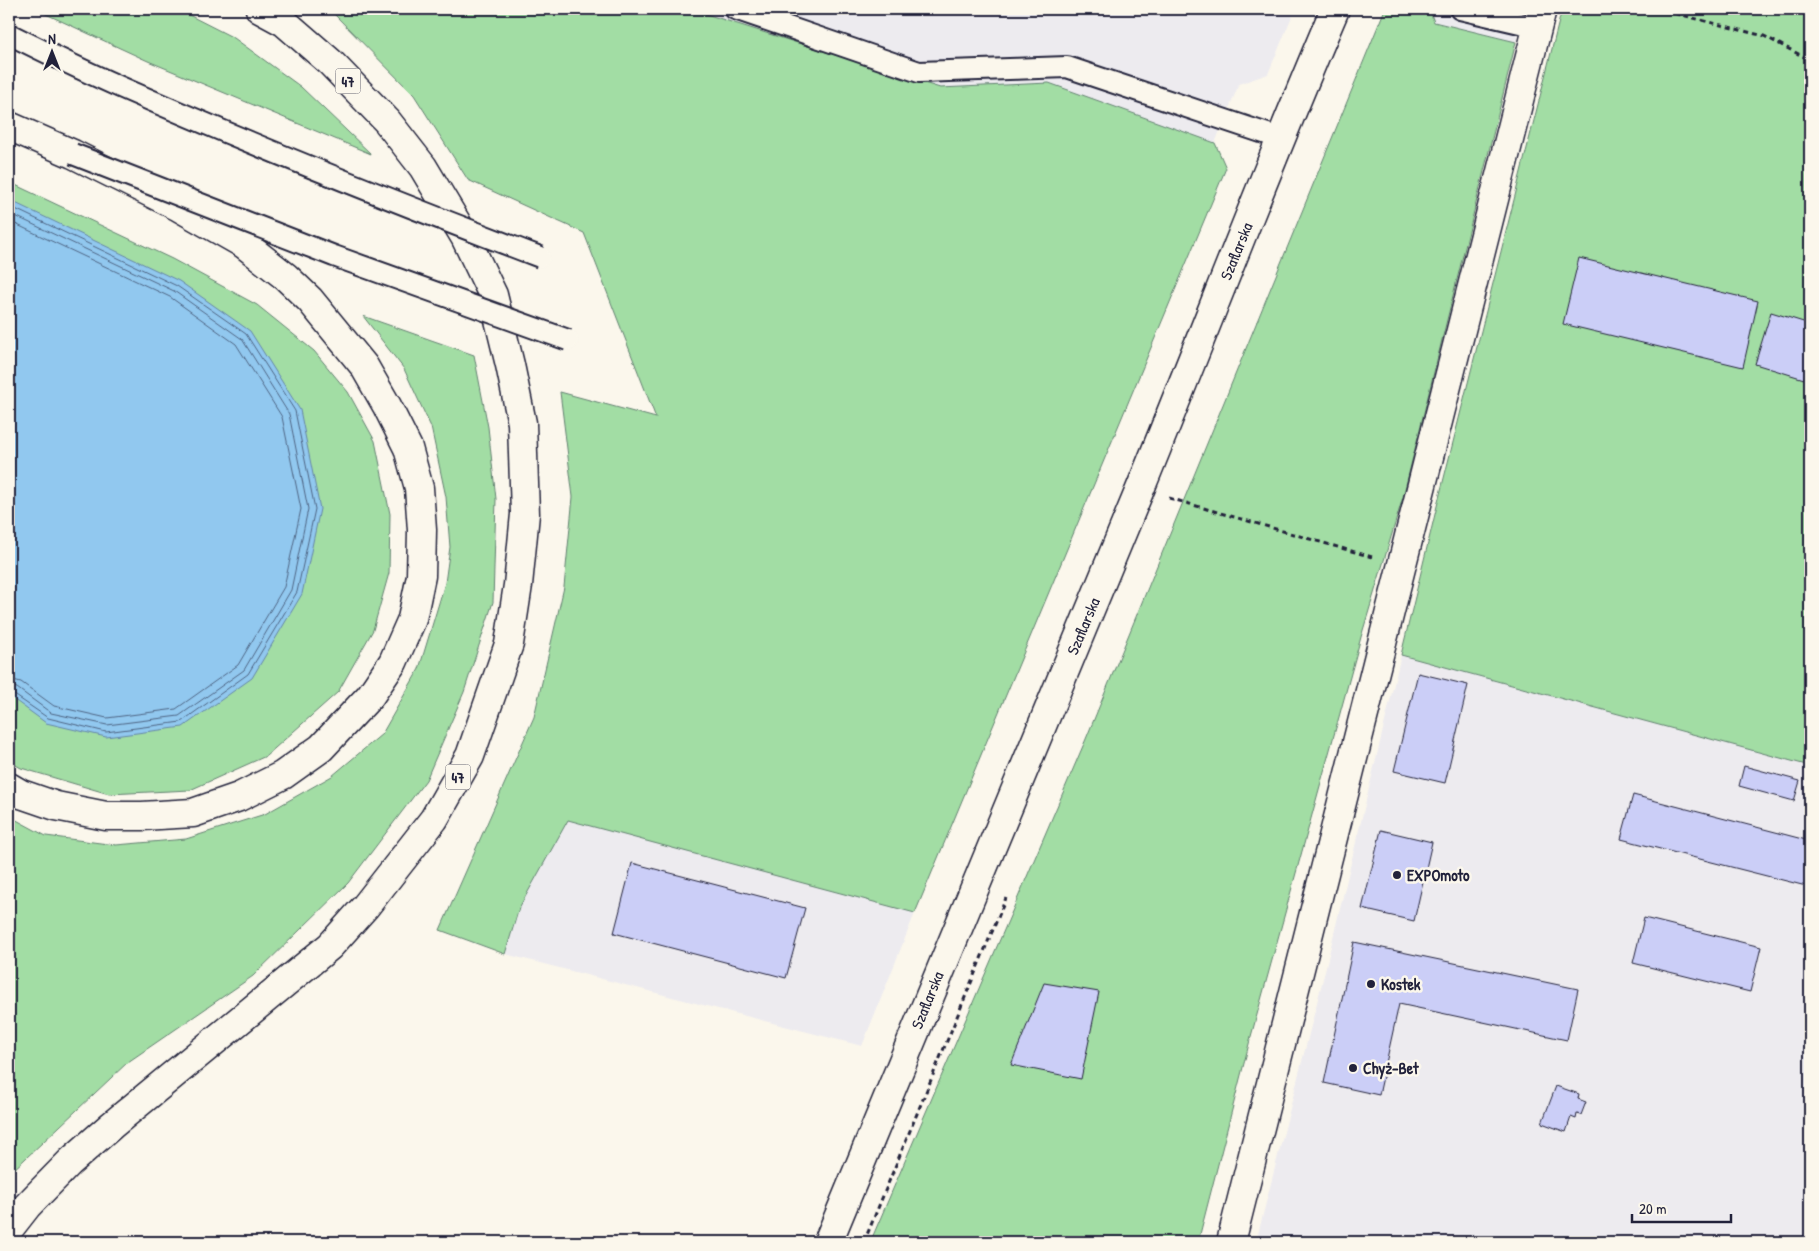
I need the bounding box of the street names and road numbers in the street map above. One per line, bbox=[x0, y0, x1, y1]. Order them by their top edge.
road number: 47 bbox=[336, 68, 360, 94]
street label: Szaflarska bbox=[1215, 219, 1257, 283]
street label: Szaflarska bbox=[1061, 594, 1105, 658]
road number: 47 bbox=[446, 764, 470, 790]
street label: Szaflarska bbox=[906, 968, 948, 1032]

